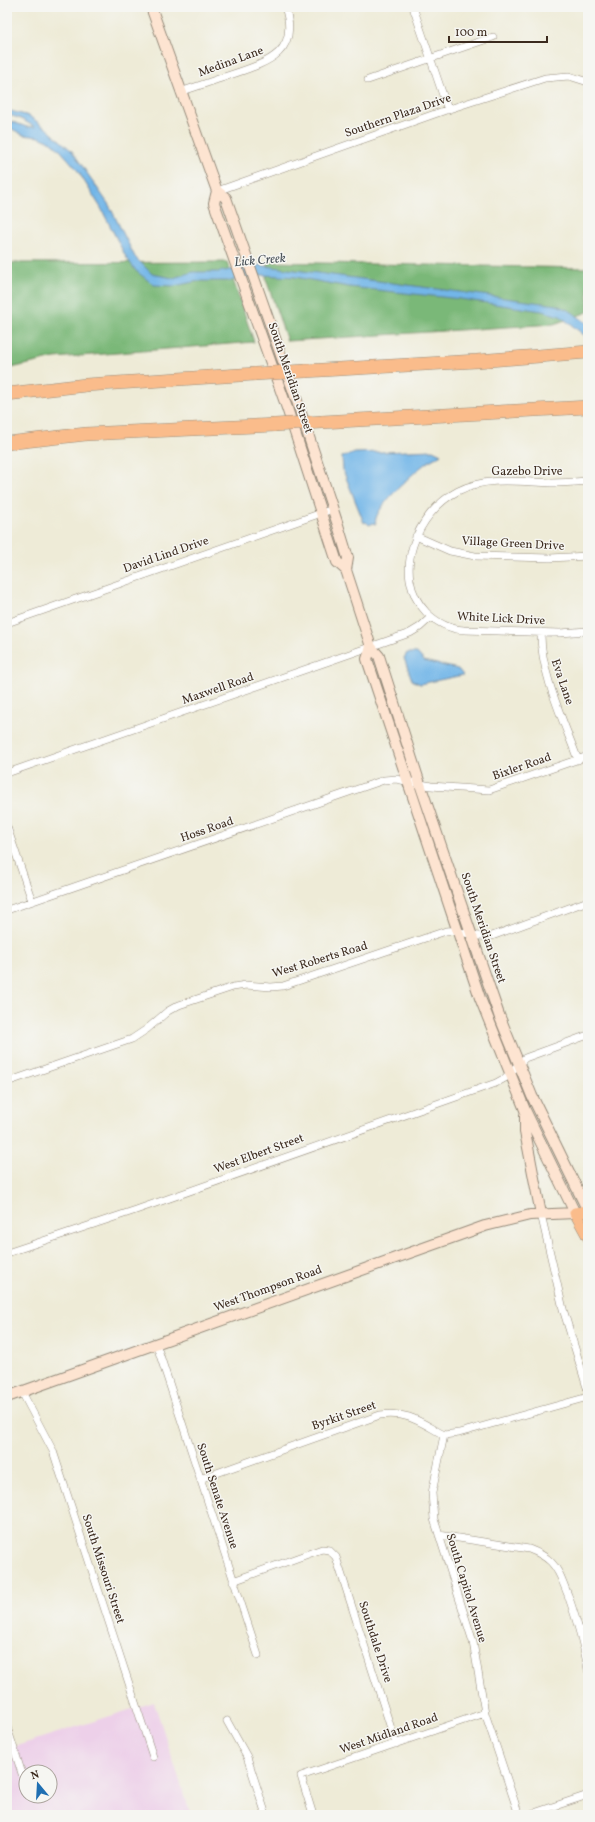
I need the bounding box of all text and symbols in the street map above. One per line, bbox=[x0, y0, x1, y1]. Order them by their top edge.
scale bar bbox=[449, 18, 547, 44]
text: 100 m bbox=[455, 25, 488, 41]
street label: Medina Lane bbox=[196, 43, 266, 81]
street label: Southern Plaza Drive bbox=[343, 90, 454, 142]
water label: Lick Creek bbox=[234, 250, 286, 272]
street label: South Meridian Street bbox=[264, 320, 316, 436]
street label: Gazebo Drive bbox=[491, 464, 563, 480]
street label: David Lind Drive bbox=[121, 533, 211, 577]
street label: Village Green Drive bbox=[461, 533, 565, 555]
street label: White Lick Drive bbox=[456, 609, 546, 629]
street label: Eva Lane bbox=[547, 657, 577, 707]
street label: Maxwell Road bbox=[180, 669, 256, 709]
street label: Bixler Road bbox=[490, 749, 554, 785]
street label: Hoss Road bbox=[178, 813, 236, 847]
street label: South Meridian Street bbox=[457, 870, 509, 986]
street label: West Roberts Road bbox=[270, 938, 370, 982]
street label: West Elbert Street bbox=[212, 1130, 306, 1178]
street label: West Thompson Road bbox=[212, 1262, 325, 1316]
street label: Byrkit Street bbox=[310, 1397, 378, 1435]
street label: South Senate Avenue bbox=[192, 1441, 242, 1551]
street label: South Missouri Street bbox=[78, 1512, 128, 1626]
street label: South Capitol Avenue bbox=[442, 1531, 490, 1645]
street label: Southdale Drive bbox=[354, 1599, 396, 1685]
street label: West Midland Road bbox=[338, 1710, 441, 1758]
north arrow bbox=[18, 1764, 58, 1804]
text: N bbox=[29, 1768, 41, 1784]

